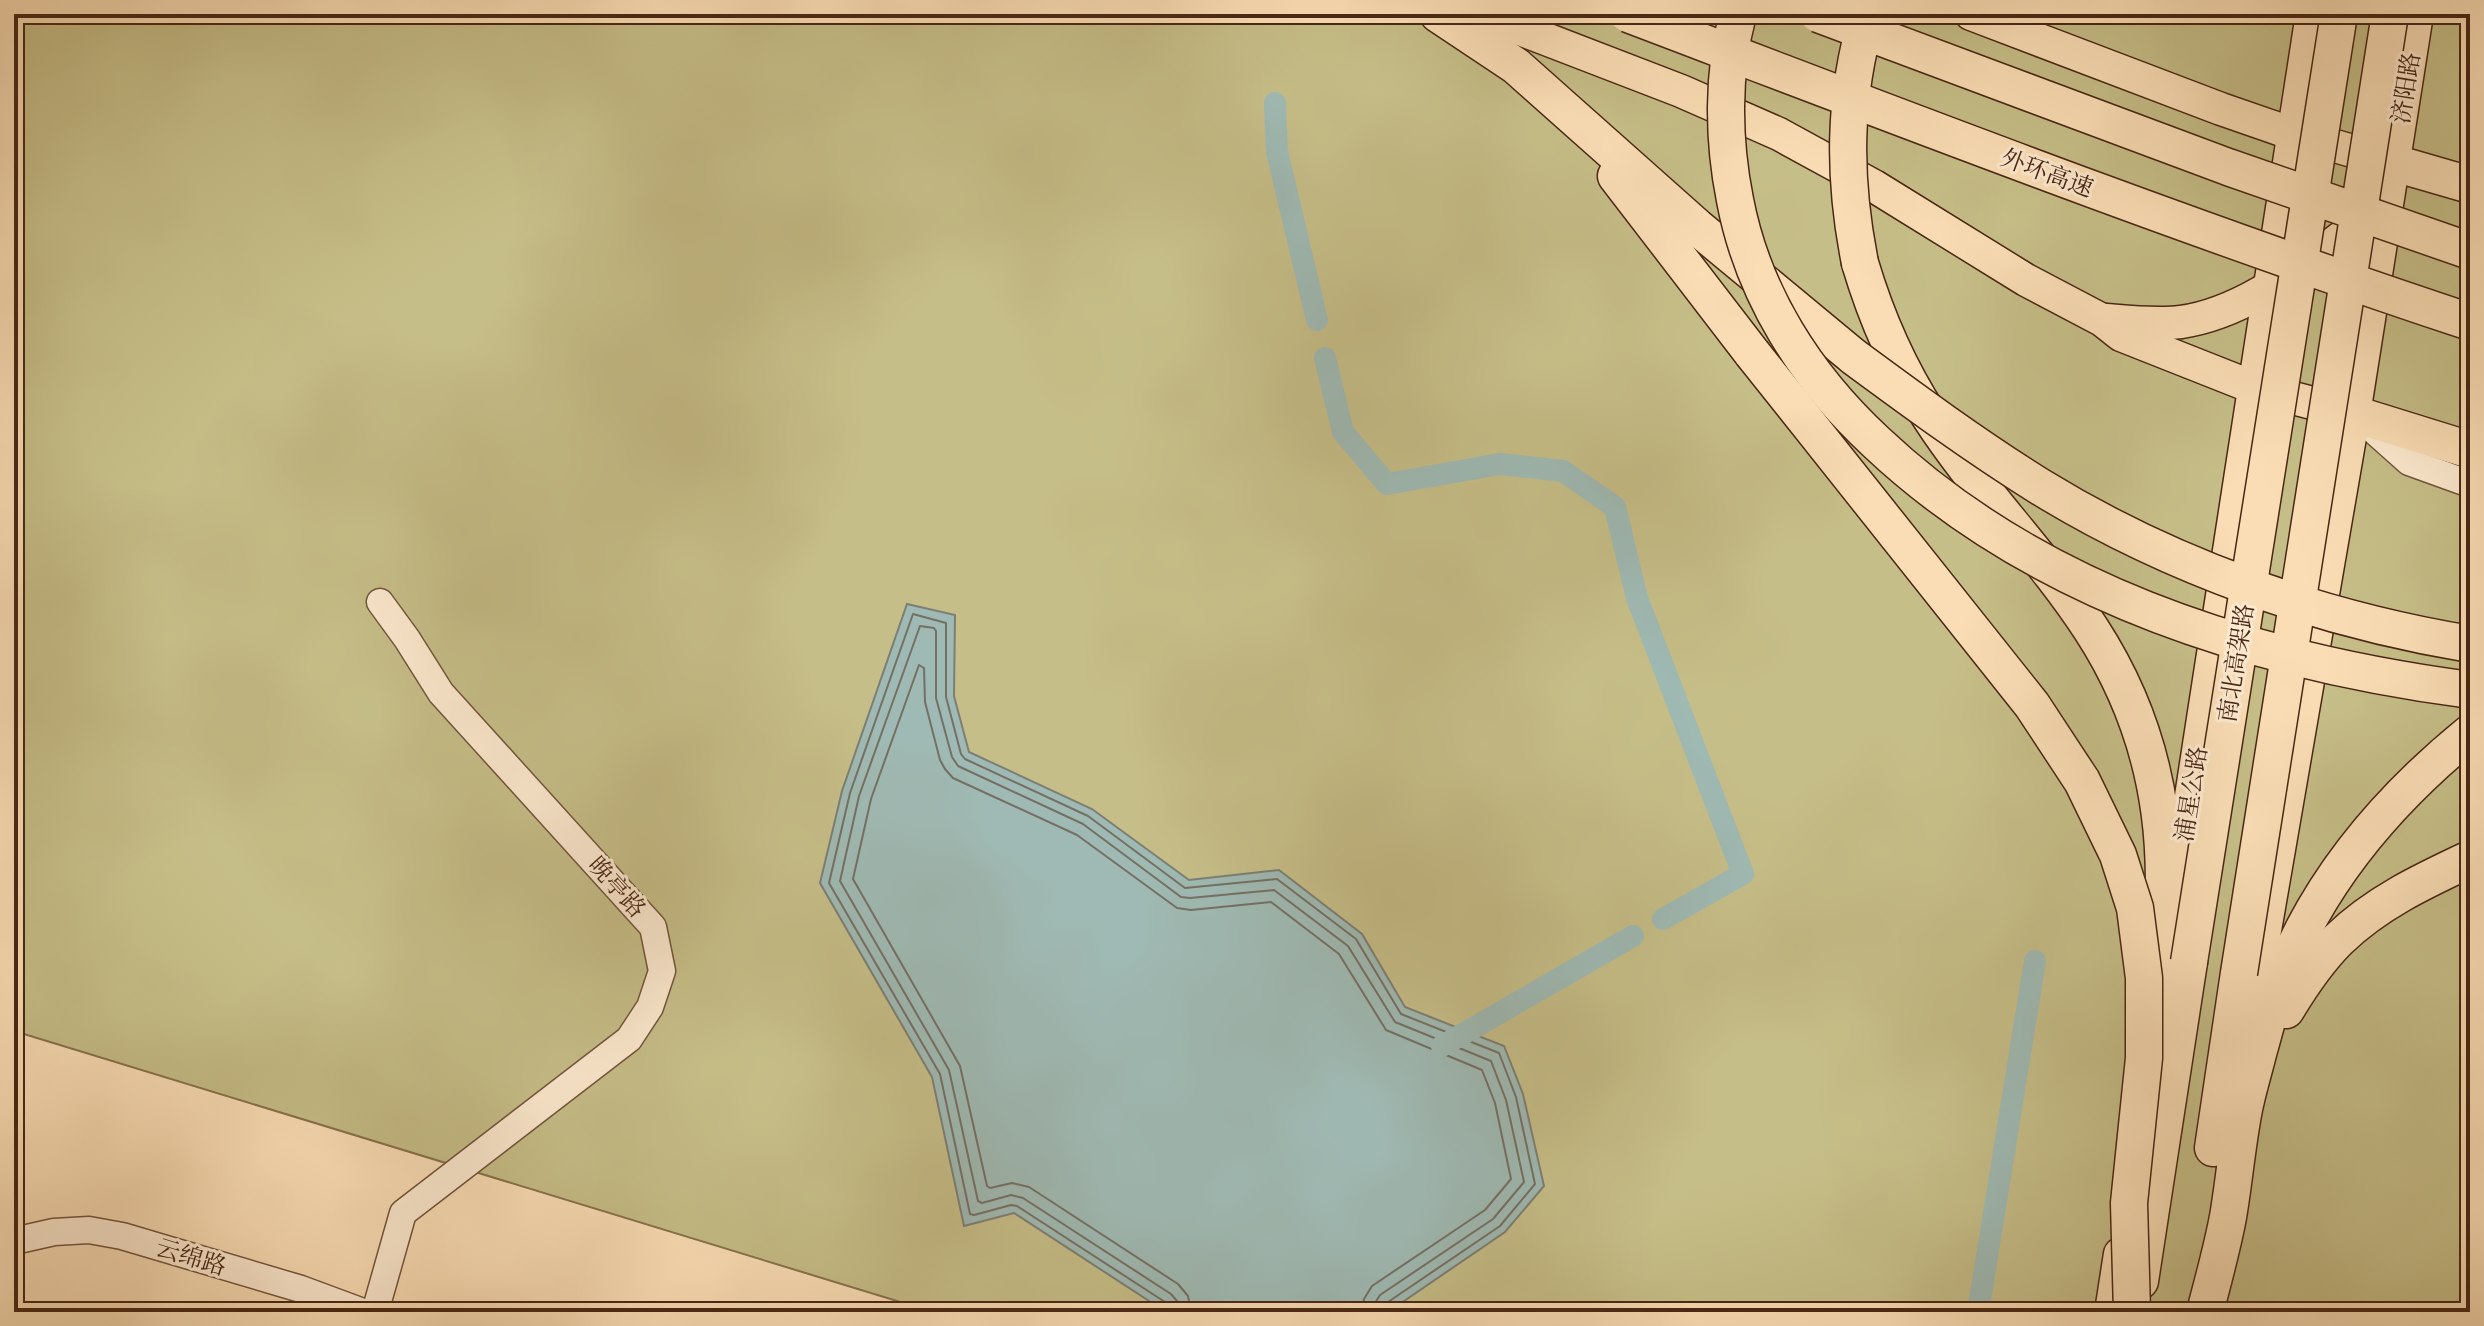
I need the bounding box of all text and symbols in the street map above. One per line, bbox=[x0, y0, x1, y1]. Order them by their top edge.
street label: 济阳路 bbox=[2388, 50, 2425, 126]
street label: 外环高速 bbox=[1997, 144, 2097, 203]
street label: 南北高架路 bbox=[2214, 602, 2259, 724]
street label: 浦星公路 bbox=[2171, 745, 2212, 844]
street label: 晚亭路 bbox=[583, 852, 651, 923]
street label: 云绵路 bbox=[152, 1234, 229, 1281]

